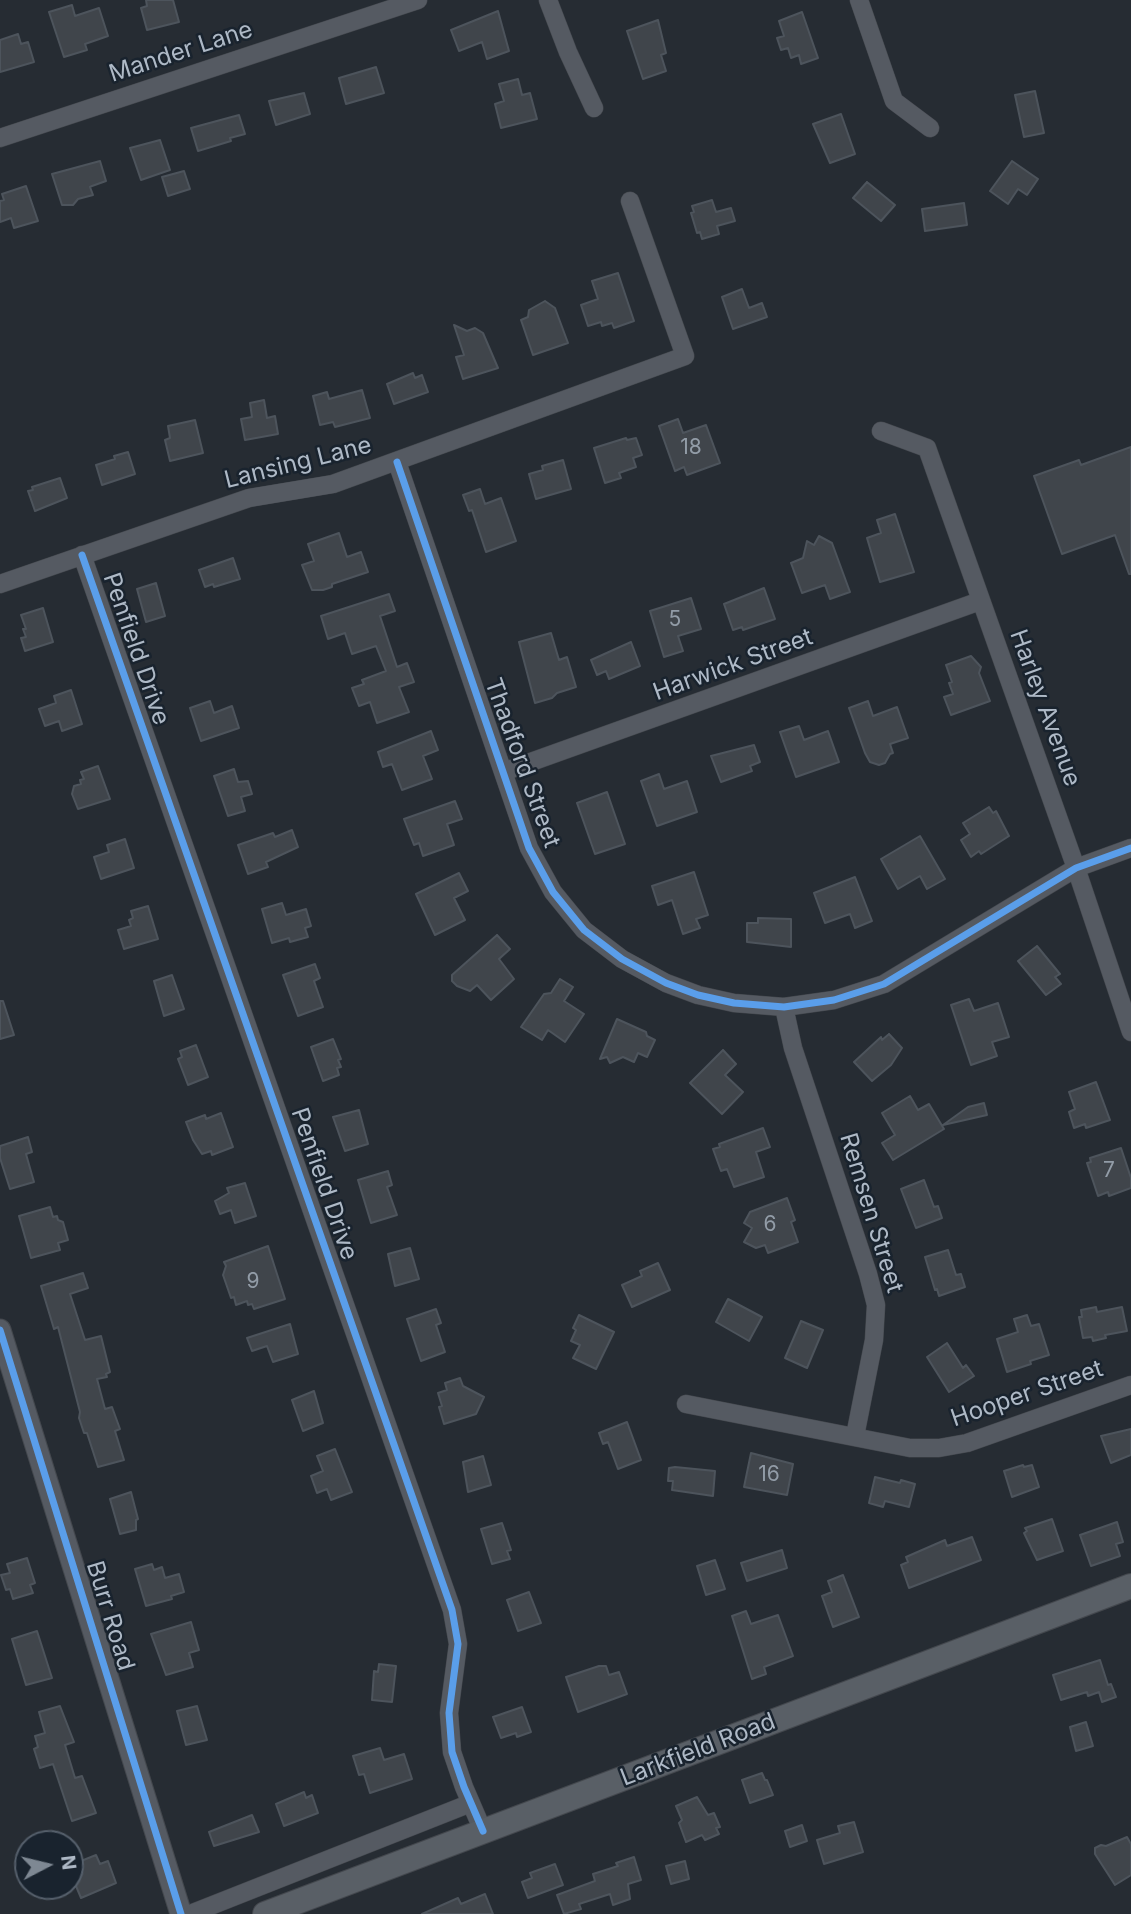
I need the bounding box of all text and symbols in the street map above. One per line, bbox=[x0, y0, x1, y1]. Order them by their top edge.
street label: Mander Lane bbox=[106, 15, 256, 89]
street label: Lansing Lane bbox=[221, 431, 375, 495]
house number: 18 bbox=[680, 435, 702, 461]
street label: Penfield Drive bbox=[97, 569, 175, 729]
house number: 5 bbox=[669, 607, 681, 633]
street label: Harwick Street bbox=[649, 623, 817, 707]
street label: Harley Avenue bbox=[1003, 626, 1087, 790]
street label: Thadford Street bbox=[478, 674, 566, 852]
street label: Penfield Drive bbox=[285, 1104, 363, 1264]
street label: Remsen Street bbox=[833, 1130, 909, 1296]
house number: 7 bbox=[1103, 1158, 1115, 1184]
house number: 6 bbox=[763, 1212, 777, 1238]
house number: 9 bbox=[246, 1269, 260, 1295]
street label: Hooper Street bbox=[947, 1355, 1107, 1433]
house number: 16 bbox=[758, 1462, 780, 1488]
street label: Burr Road bbox=[80, 1558, 140, 1674]
street label: Larkfield Road bbox=[617, 1707, 779, 1793]
north arrow bbox=[14, 1830, 84, 1900]
text: N bbox=[56, 1854, 81, 1871]

